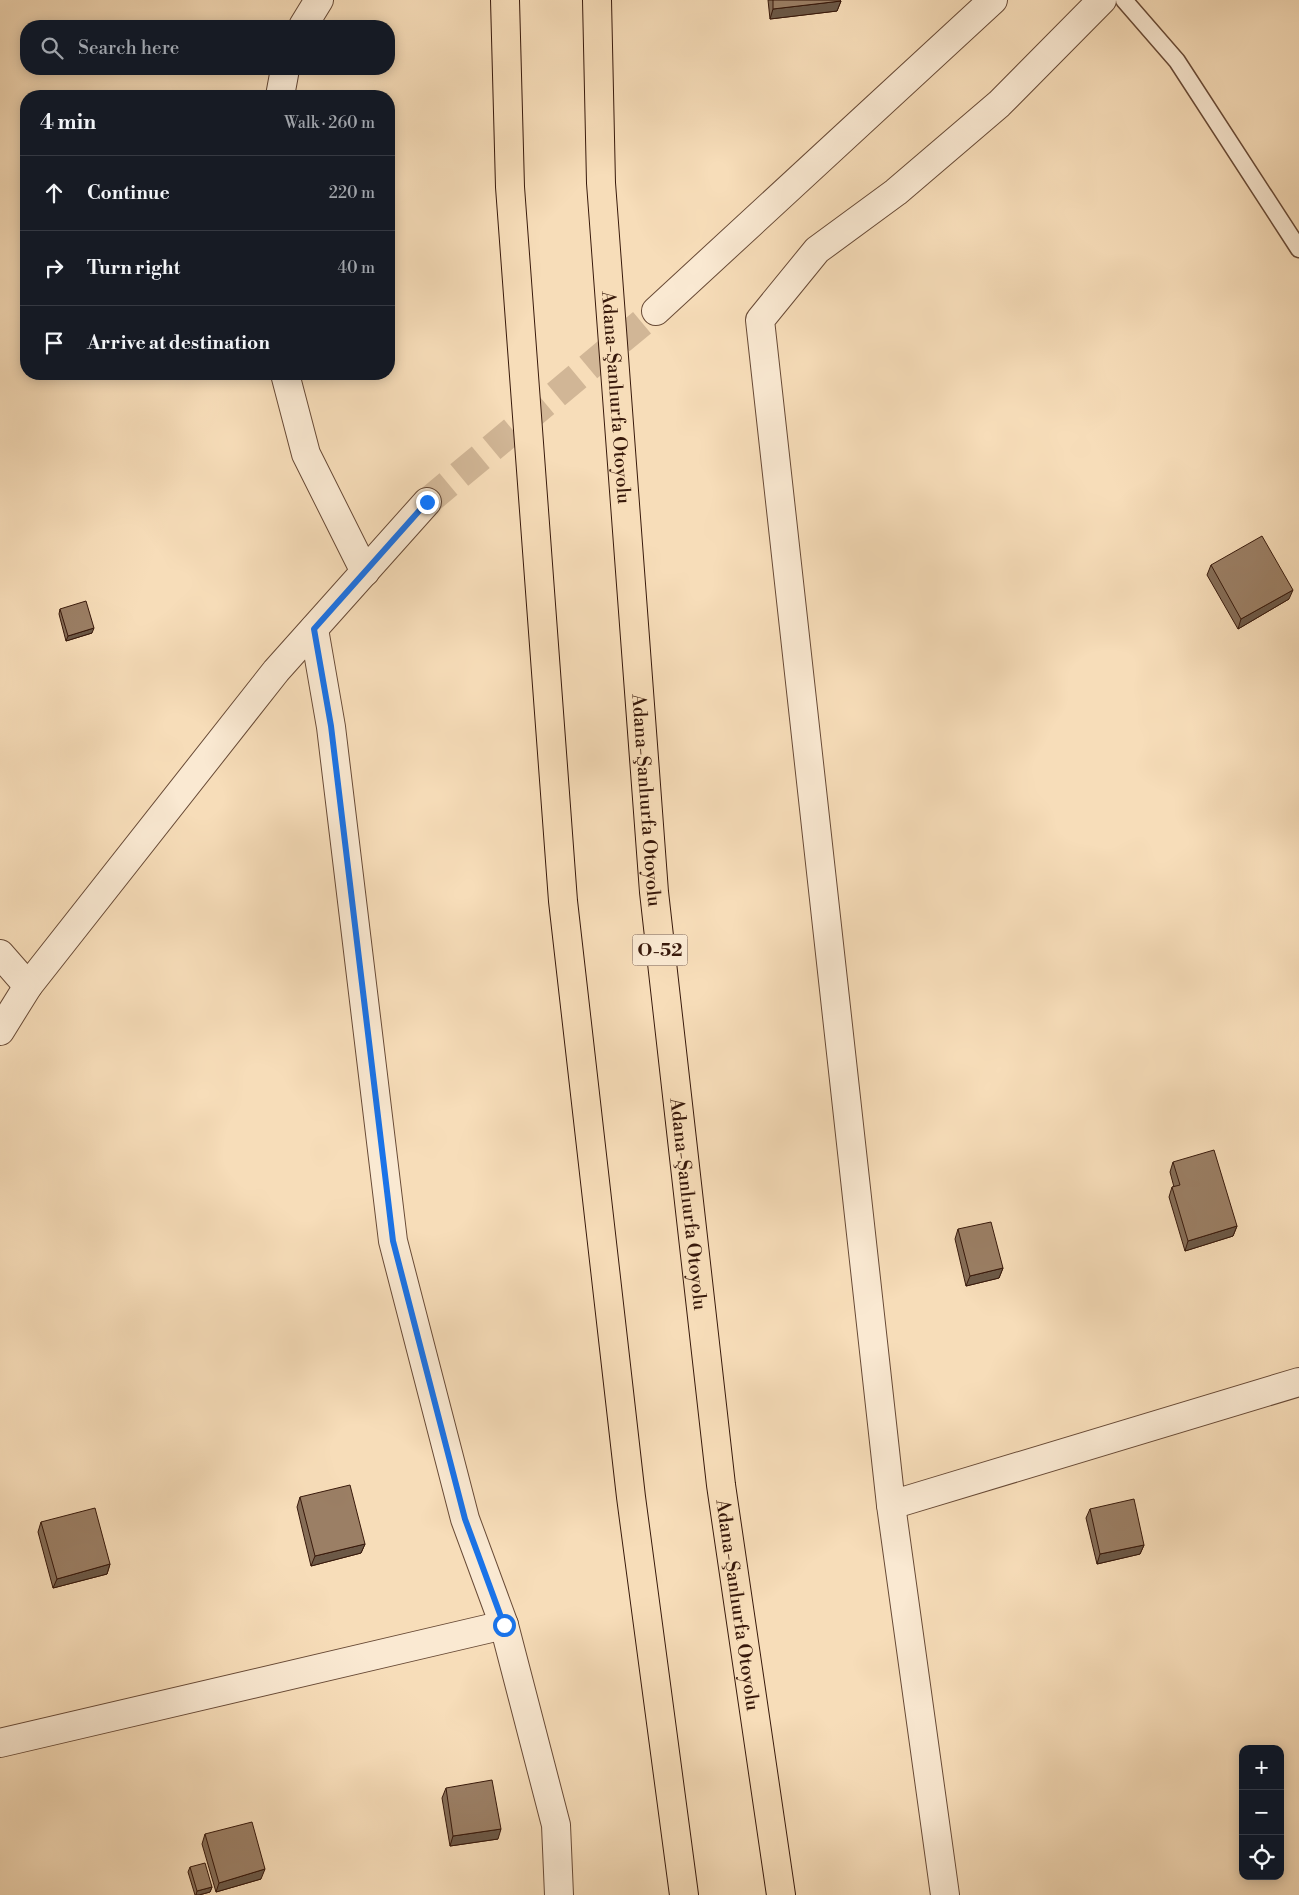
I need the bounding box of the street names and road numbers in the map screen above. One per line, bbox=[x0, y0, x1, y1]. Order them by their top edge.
street label: Adana-Şanlıurfa Otoyolu bbox=[596, 289, 636, 505]
street label: Adana-Şanlıurfa Otoyolu bbox=[626, 692, 667, 908]
road number: O-52 bbox=[632, 934, 688, 966]
street label: Adana-Şanlıurfa Otoyolu bbox=[664, 1096, 712, 1312]
street label: Adana-Şanlıurfa Otoyolu bbox=[710, 1497, 765, 1713]

